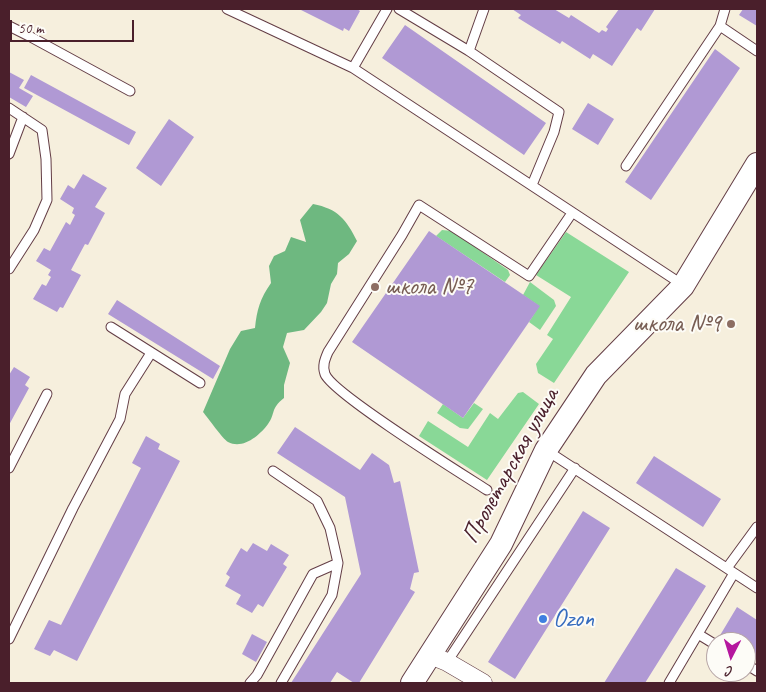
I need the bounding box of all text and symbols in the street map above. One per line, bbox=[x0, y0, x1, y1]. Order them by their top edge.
scale bar bbox=[12, 10, 136, 42]
text: 50 m bbox=[18, 19, 44, 38]
place label: школа №7 bbox=[385, 272, 473, 302]
marker: школа №7 bbox=[369, 281, 381, 293]
place label: школа №9 bbox=[633, 309, 721, 339]
marker: школа №9 bbox=[725, 318, 737, 330]
street label: Пролетарская улица bbox=[456, 383, 566, 549]
place label: Ozon bbox=[553, 604, 594, 634]
marker: Ozon bbox=[537, 613, 549, 625]
north arrow bbox=[706, 632, 756, 682]
text: С bbox=[726, 663, 734, 680]

